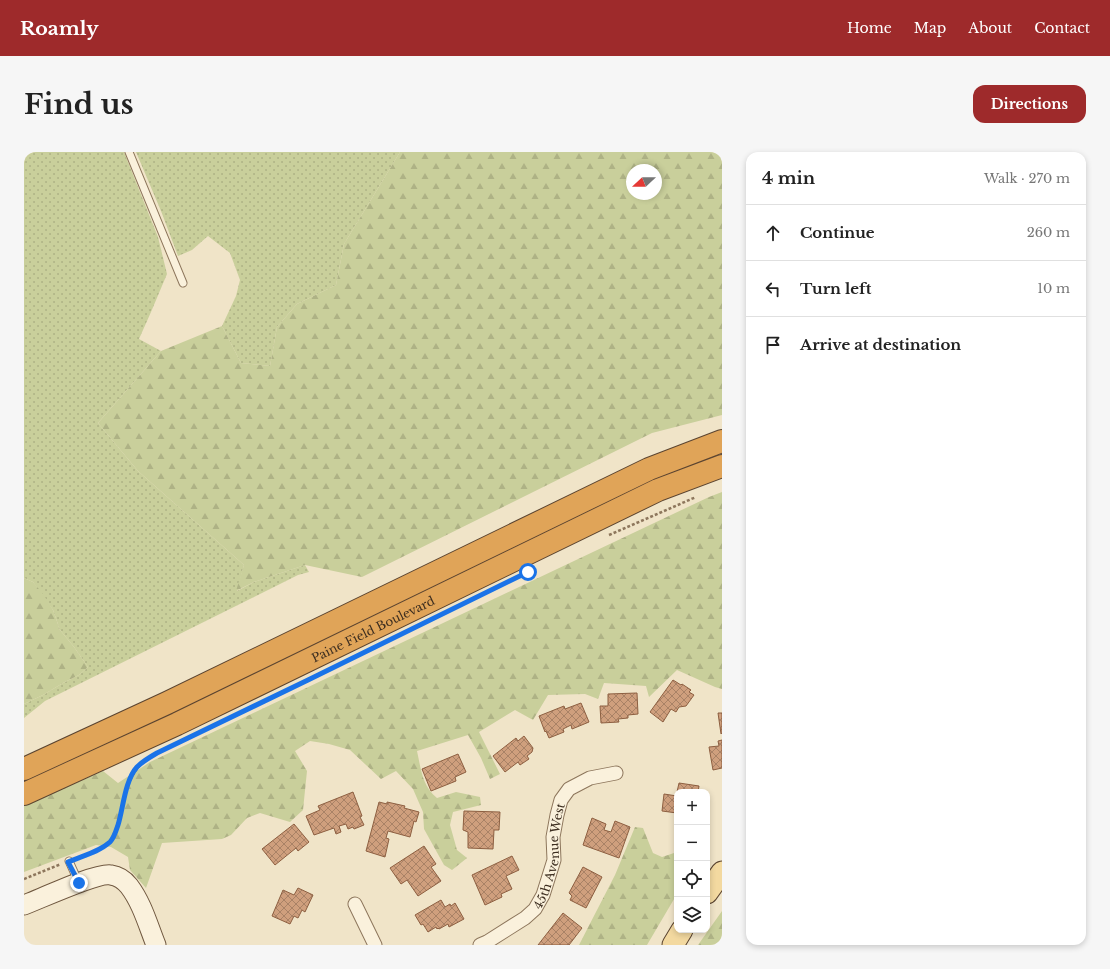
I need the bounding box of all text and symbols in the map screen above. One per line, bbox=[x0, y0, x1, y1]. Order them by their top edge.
text: Roamly bbox=[20, 17, 99, 40]
text: Home bbox=[847, 19, 892, 37]
text: Map bbox=[914, 19, 946, 37]
text: About bbox=[968, 19, 1012, 37]
text: Contact bbox=[1034, 19, 1090, 37]
button: Directions bbox=[973, 85, 1086, 123]
text: Find us bbox=[24, 87, 134, 122]
north arrow bbox=[626, 164, 662, 200]
text: 4 min bbox=[762, 168, 815, 189]
text: Walk · 270 m bbox=[984, 170, 1070, 187]
icon: ahead bbox=[762, 222, 784, 244]
text: Continue bbox=[800, 223, 875, 242]
text: 260 m bbox=[1027, 224, 1070, 241]
icon: left bbox=[762, 278, 784, 300]
text: Turn left bbox=[800, 279, 871, 298]
text: 10 m bbox=[1037, 280, 1070, 297]
icon: arrive bbox=[762, 334, 784, 356]
text: Arrive at destination bbox=[800, 335, 961, 354]
route start bbox=[519, 563, 537, 581]
street label: Paine Field Boulevard bbox=[309, 592, 437, 665]
map controls bbox=[674, 789, 710, 933]
button: + bbox=[674, 789, 710, 825]
street label: 45th Avenue West bbox=[529, 801, 567, 911]
button: − bbox=[674, 825, 710, 861]
button: locate bbox=[674, 861, 710, 897]
route end bbox=[70, 874, 88, 892]
button: layers bbox=[674, 897, 710, 933]

